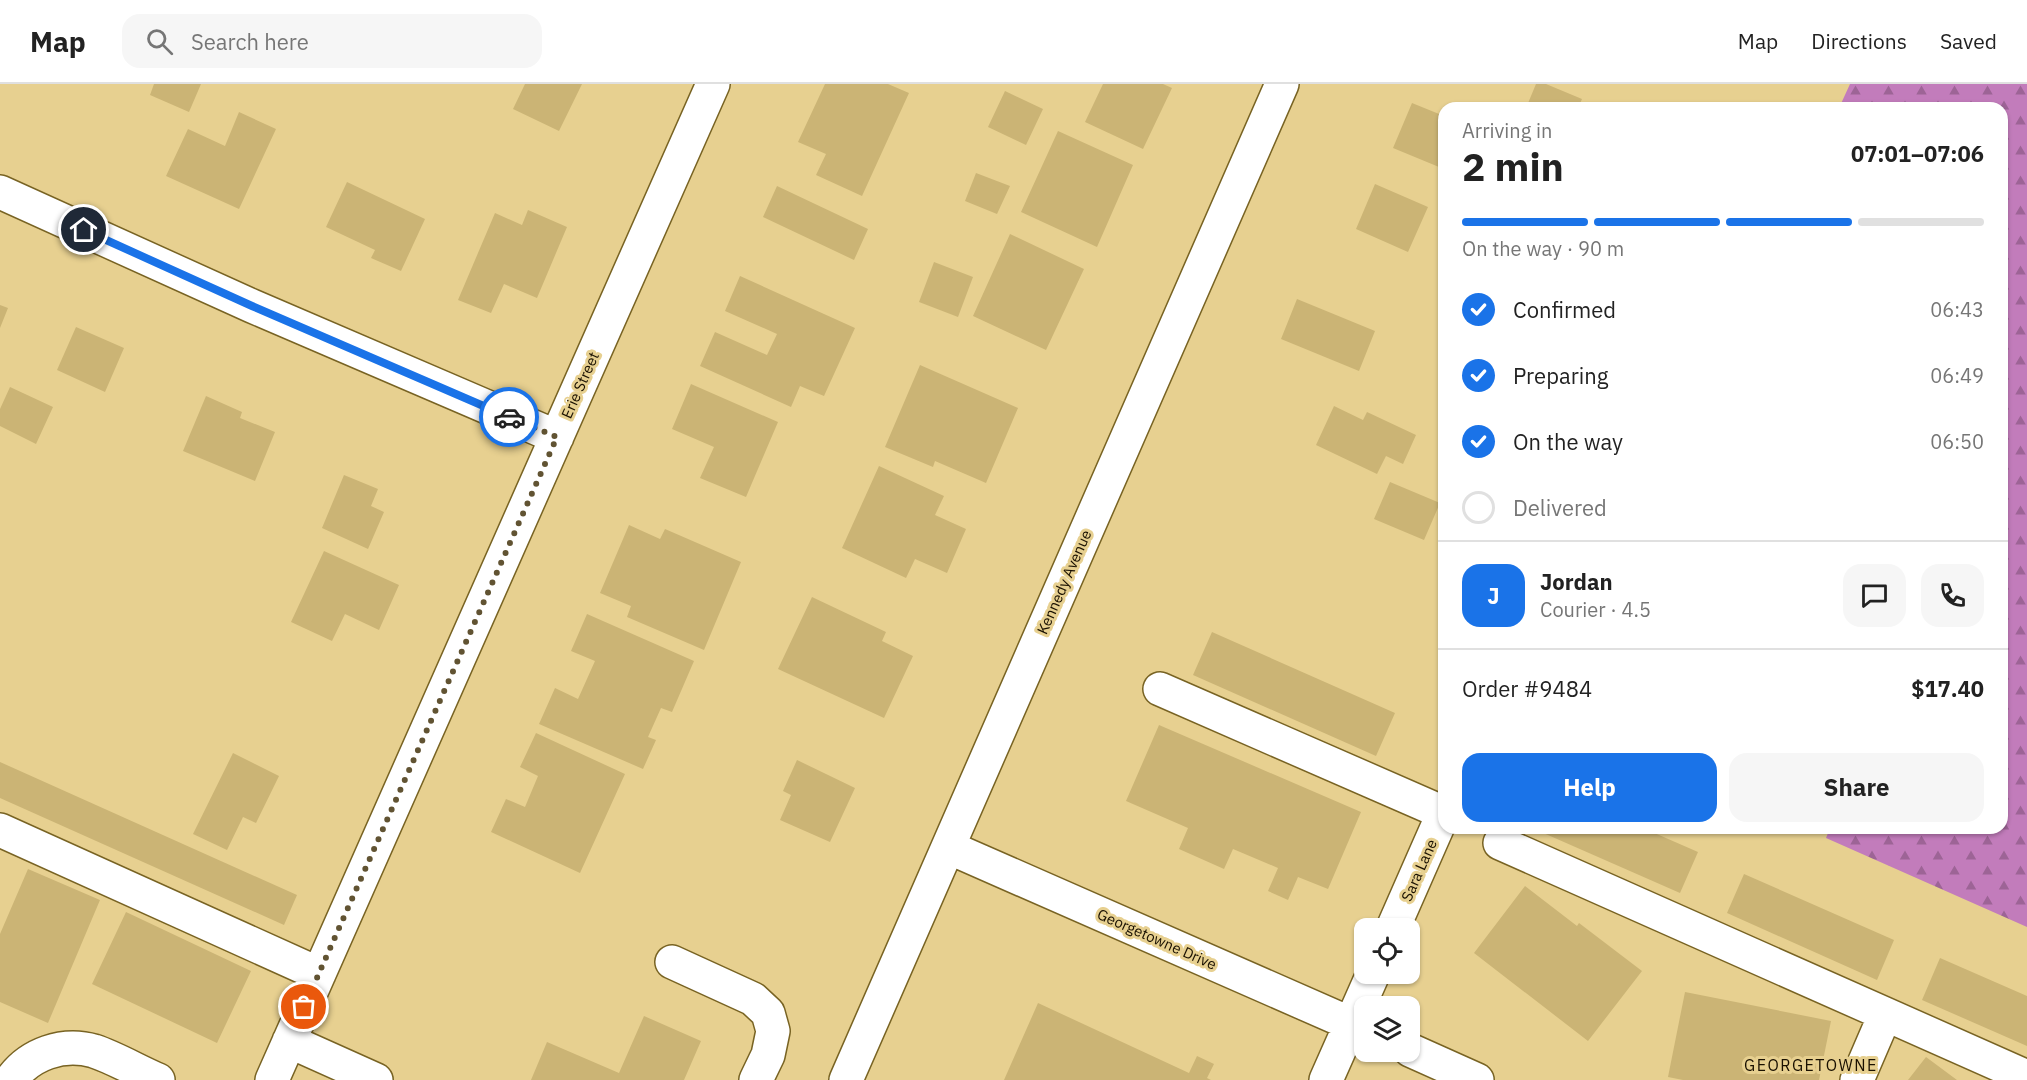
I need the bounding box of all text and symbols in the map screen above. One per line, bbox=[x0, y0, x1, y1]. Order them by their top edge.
search box bbox=[122, 14, 542, 68]
text: Map bbox=[30, 23, 86, 60]
icon: search bbox=[143, 25, 176, 58]
text: Search here bbox=[191, 27, 309, 56]
text: Map bbox=[1738, 27, 1778, 55]
text: Directions bbox=[1811, 27, 1907, 55]
text: Saved bbox=[1940, 27, 1997, 55]
text: Arriving in bbox=[1462, 117, 1552, 144]
text: 07:01–07:06 bbox=[1851, 139, 1984, 168]
text: 2 min bbox=[1462, 141, 1564, 192]
pin bbox=[58, 204, 109, 255]
icon: home bbox=[67, 213, 100, 246]
text: On the way · 90 m bbox=[1462, 235, 1624, 262]
icon: check bbox=[1462, 293, 1495, 326]
text: Confirmed bbox=[1513, 295, 1616, 324]
text: 06:43 bbox=[1930, 296, 1984, 323]
street label: Erie Street bbox=[557, 349, 603, 421]
icon: check bbox=[1462, 359, 1495, 392]
text: Preparing bbox=[1513, 361, 1608, 390]
text: 06:49 bbox=[1930, 362, 1984, 389]
courier bbox=[479, 387, 539, 447]
icon: car bbox=[493, 401, 526, 434]
icon: check bbox=[1462, 425, 1495, 458]
text: On the way bbox=[1513, 427, 1623, 456]
text: 06:50 bbox=[1930, 428, 1984, 455]
text: Delivered bbox=[1513, 493, 1607, 522]
street label: Kennedy Avenue bbox=[1032, 527, 1096, 637]
button: chat bbox=[1843, 564, 1906, 627]
button: phone bbox=[1921, 564, 1984, 627]
text: Jordan bbox=[1540, 567, 1613, 596]
text: J bbox=[1487, 581, 1500, 610]
text: Courier · 4.5 bbox=[1540, 596, 1651, 623]
text: Order #9484 bbox=[1462, 674, 1592, 703]
text: $17.40 bbox=[1911, 674, 1984, 703]
button: Help bbox=[1462, 753, 1717, 822]
button: Share bbox=[1729, 753, 1984, 822]
street label: Sara Lane bbox=[1397, 836, 1441, 904]
street label: Georgetowne Drive bbox=[1094, 904, 1220, 974]
map controls bbox=[1354, 918, 1420, 1062]
button: locate bbox=[1354, 918, 1420, 984]
pin bbox=[278, 981, 329, 1032]
icon: bag bbox=[287, 990, 320, 1023]
button: layers bbox=[1354, 996, 1420, 1062]
district label: GEORGETOWNE bbox=[1744, 1055, 1878, 1075]

